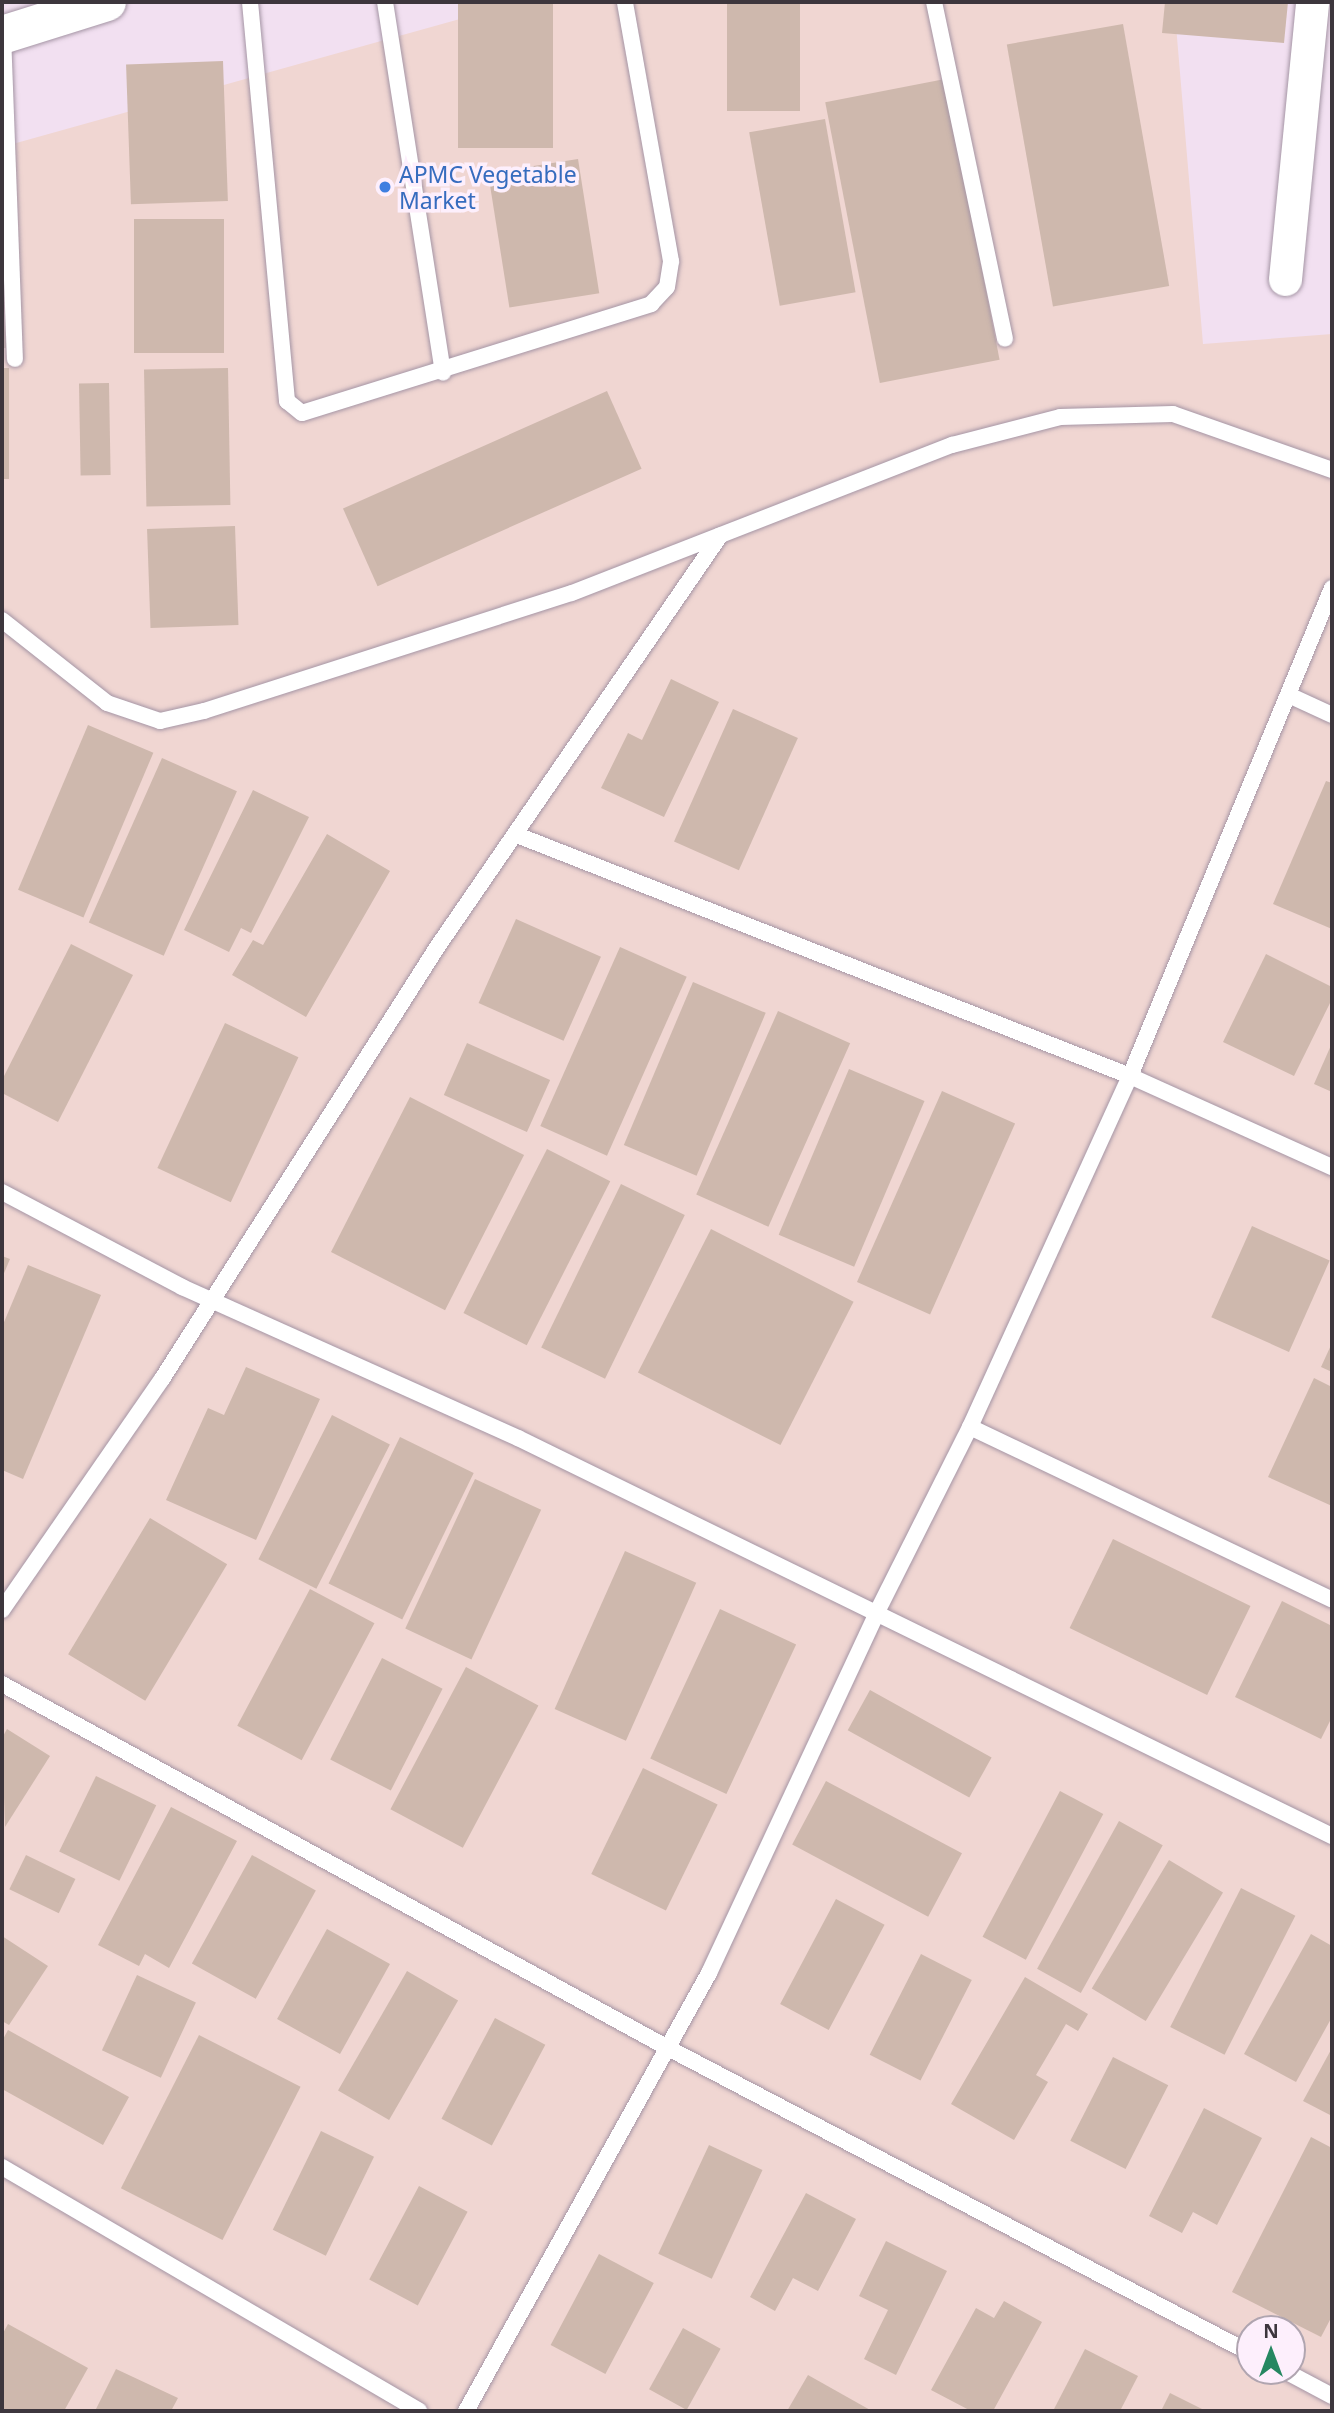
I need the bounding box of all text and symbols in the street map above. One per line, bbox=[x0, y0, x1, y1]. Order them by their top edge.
place label: APMC Vegetable Market bbox=[399, 160, 577, 214]
marker: APMC Vegetable Market bbox=[377, 179, 393, 195]
north arrow bbox=[1236, 2315, 1306, 2385]
text: N bbox=[1263, 2318, 1279, 2344]

